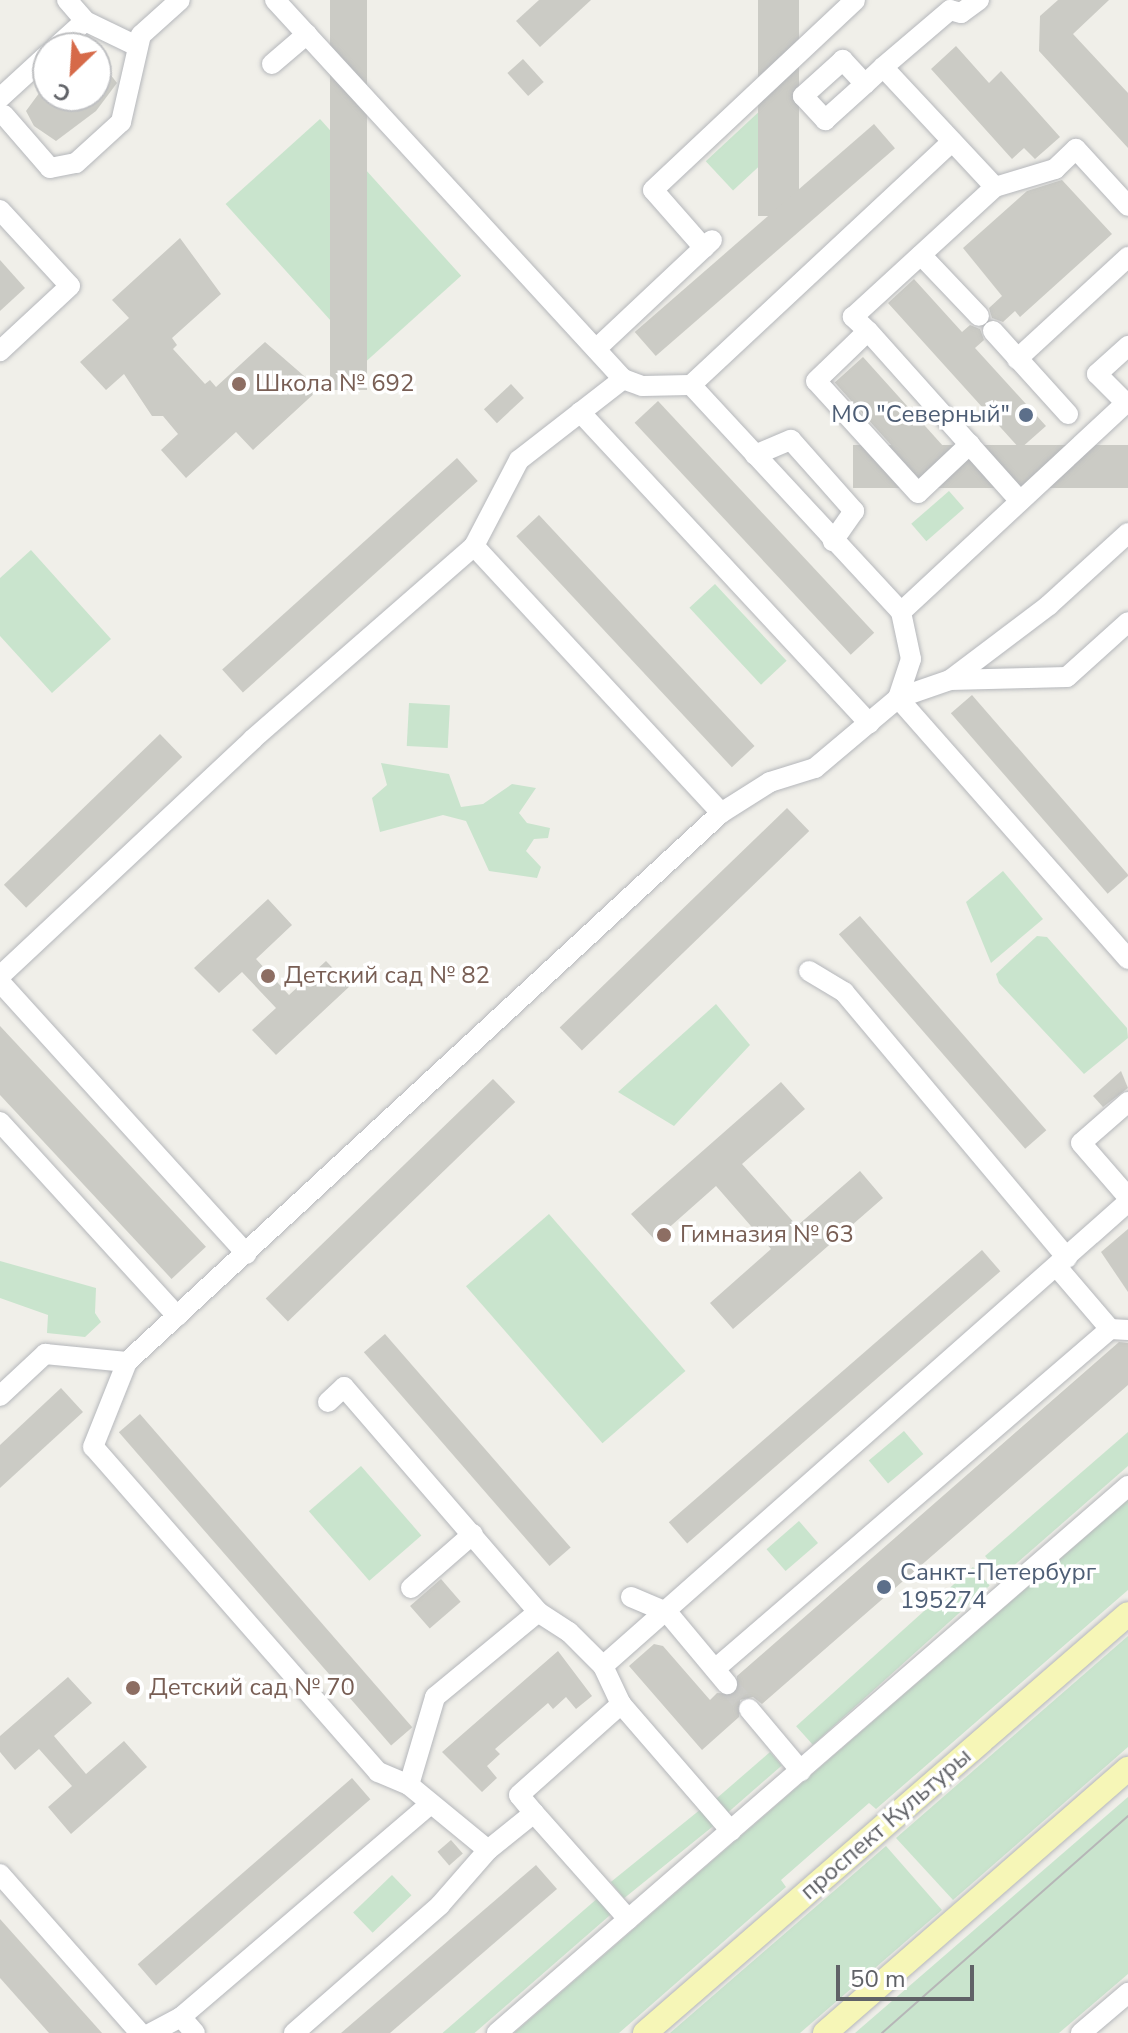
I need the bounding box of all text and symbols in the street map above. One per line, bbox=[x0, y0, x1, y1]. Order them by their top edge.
north arrow bbox=[32, 32, 112, 112]
text: С bbox=[50, 75, 76, 109]
place label: Школа № 692 bbox=[255, 370, 414, 398]
marker: Школа № 692 bbox=[230, 375, 248, 393]
place label: МО "Северный" bbox=[831, 401, 1010, 429]
marker: МО "Северный" bbox=[1017, 406, 1035, 424]
place label: Детский сад № 82 bbox=[284, 962, 490, 990]
marker: Детский сад № 82 bbox=[259, 967, 277, 985]
place label: Гимназия № 63 bbox=[680, 1221, 854, 1249]
marker: Гимназия № 63 bbox=[655, 1226, 673, 1244]
place label: Санкт-Петербург 195274 bbox=[900, 1559, 1096, 1615]
marker: Санкт-Петербург 195274 bbox=[875, 1578, 893, 1596]
place label: Детский сад № 70 bbox=[149, 1674, 355, 1702]
marker: Детский сад № 70 bbox=[124, 1679, 142, 1697]
street label: проспект Культуры bbox=[795, 1742, 977, 1906]
scale bar bbox=[840, 1949, 978, 1999]
text: 50 m bbox=[850, 1963, 906, 1995]

